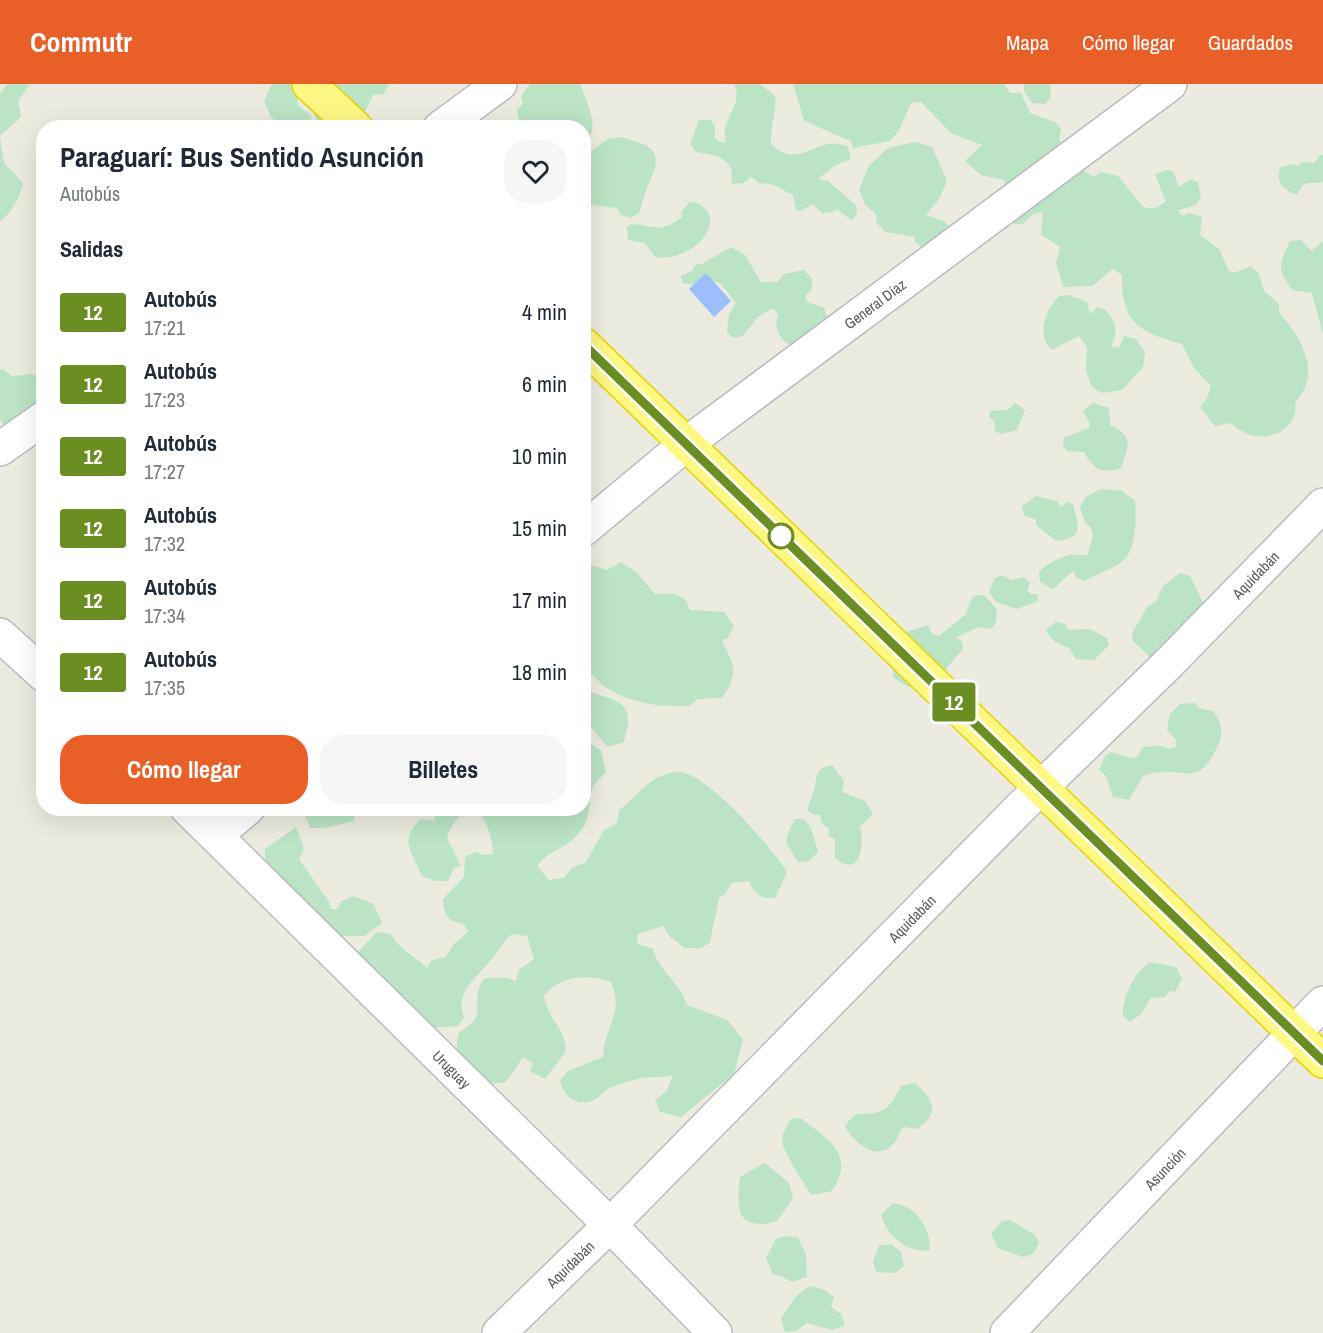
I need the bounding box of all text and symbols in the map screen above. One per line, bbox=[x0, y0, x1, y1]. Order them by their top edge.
text: Commutr bbox=[30, 23, 132, 61]
text: Mapa bbox=[1006, 28, 1049, 57]
text: Cómo llegar bbox=[1082, 28, 1175, 57]
text: Guardados bbox=[1208, 28, 1293, 57]
text: Paraguarí: Bus Sentido Asunción bbox=[60, 138, 424, 176]
button: heart bbox=[504, 140, 567, 203]
text: Autobús bbox=[60, 180, 120, 207]
text: Salidas bbox=[60, 234, 123, 264]
street label: General Díaz bbox=[839, 274, 910, 334]
text: Autobús bbox=[144, 284, 217, 314]
text: 4 min bbox=[522, 297, 567, 327]
text: 12 bbox=[83, 298, 103, 327]
text: 17:21 bbox=[144, 314, 185, 341]
text: Autobús bbox=[144, 356, 217, 386]
text: 6 min bbox=[522, 369, 567, 399]
text: 12 bbox=[83, 370, 103, 399]
text: 17:23 bbox=[144, 386, 185, 413]
text: Autobús bbox=[144, 428, 217, 458]
text: 10 min bbox=[512, 441, 567, 471]
text: 12 bbox=[83, 442, 103, 471]
text: 17:27 bbox=[144, 458, 185, 485]
text: Autobús bbox=[144, 500, 217, 530]
text: 15 min bbox=[512, 513, 567, 543]
text: 12 bbox=[83, 514, 103, 543]
unlabelled marker bbox=[768, 523, 794, 549]
text: 17:32 bbox=[144, 530, 185, 557]
street label: Aquidabán bbox=[1226, 546, 1283, 604]
text: Autobús bbox=[144, 572, 217, 602]
text: 17 min bbox=[512, 585, 567, 615]
text: 12 bbox=[83, 586, 103, 615]
text: 17:34 bbox=[144, 602, 185, 629]
text: Autobús bbox=[144, 644, 217, 674]
text: 18 min bbox=[512, 657, 567, 687]
text: 12 bbox=[83, 658, 103, 687]
text: 17:35 bbox=[144, 674, 185, 701]
line badge: 12 bbox=[927, 682, 981, 722]
text: 12 bbox=[944, 688, 964, 717]
button: Cómo llegar bbox=[60, 735, 308, 804]
button: Billetes bbox=[320, 735, 567, 804]
street label: Aquidabán bbox=[882, 890, 940, 948]
street label: Uruguay bbox=[428, 1045, 476, 1094]
street label: Asunción bbox=[1139, 1143, 1190, 1195]
street label: Aquidabán bbox=[541, 1236, 599, 1293]

